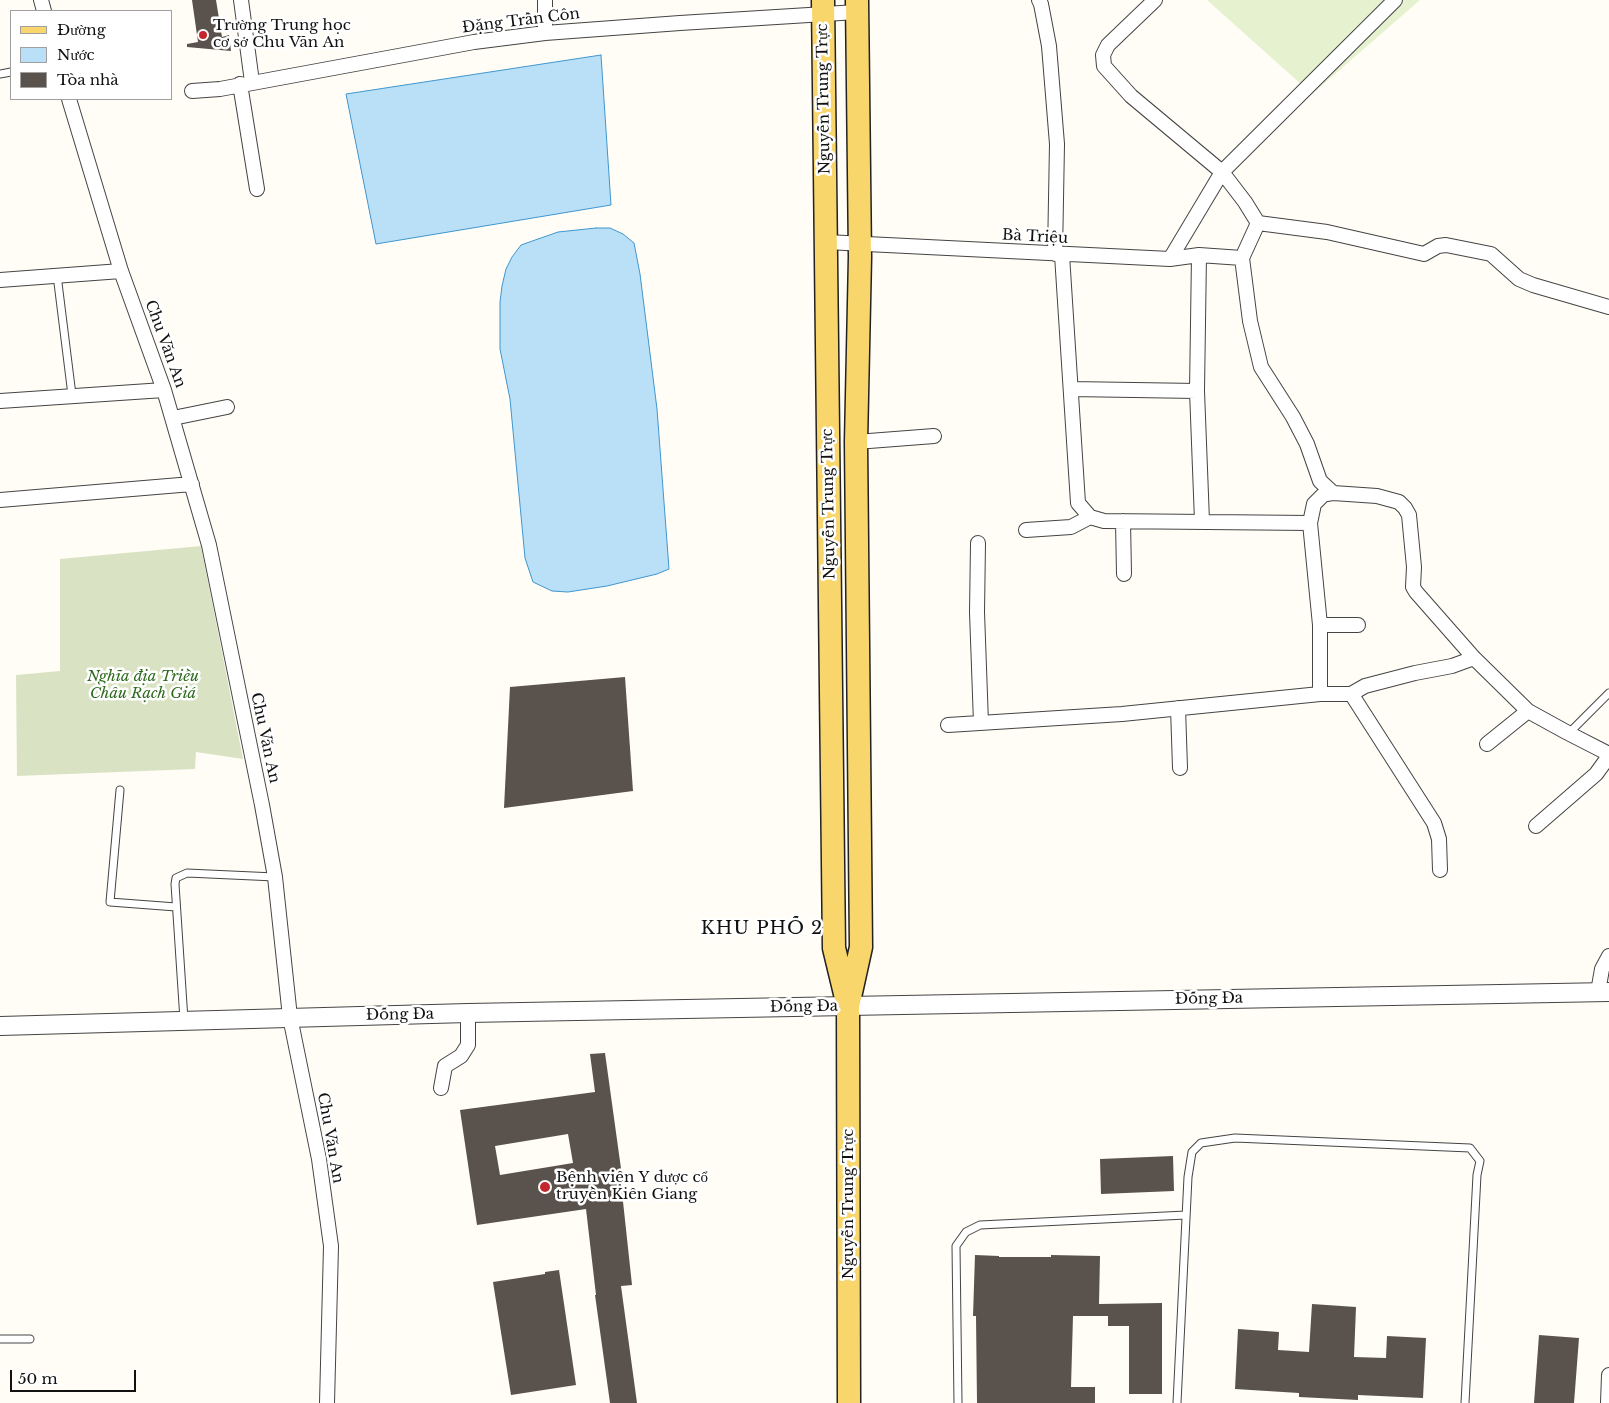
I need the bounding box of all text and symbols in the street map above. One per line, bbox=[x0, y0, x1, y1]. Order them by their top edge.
street label: Đặng Trần Côn bbox=[461, 5, 581, 37]
legend bbox=[10, 10, 172, 100]
place label: Trường Trung học cơ sở Chu Văn An bbox=[213, 17, 351, 52]
text: Đường bbox=[57, 20, 106, 39]
street label: Nguyễn Trung Trực bbox=[814, 24, 834, 174]
marker: Trường Trung học cơ sở Chu Văn An bbox=[197, 29, 209, 41]
text: Nước bbox=[57, 45, 95, 64]
text: Tòa nhà bbox=[57, 70, 119, 89]
street label: Bà Triệu bbox=[1002, 226, 1068, 248]
street label: Chu Văn An bbox=[141, 298, 189, 390]
street label: Nguyễn Trung Trực bbox=[819, 429, 839, 579]
park label: Nghĩa địa Triều Châu Rạch Giá bbox=[87, 668, 199, 703]
street label: Chu Văn An bbox=[247, 691, 283, 785]
district label: KHU PHỐ 2 bbox=[700, 918, 824, 940]
street label: Đống Đa bbox=[1175, 989, 1243, 1009]
street label: Đống Đa bbox=[770, 997, 838, 1017]
street label: Đống Đa bbox=[366, 1005, 434, 1025]
street label: Chu Văn An bbox=[313, 1091, 347, 1185]
street label: Nguyễn Trung Trực bbox=[840, 1129, 858, 1279]
place label: Bệnh viện Y dược cổ truyền Kiên Giang bbox=[556, 1169, 708, 1204]
marker: Bệnh viện Y dược cổ truyền Kiên Giang bbox=[538, 1180, 552, 1194]
scale bar bbox=[12, 1360, 139, 1392]
text: 50 m bbox=[18, 1369, 58, 1388]

